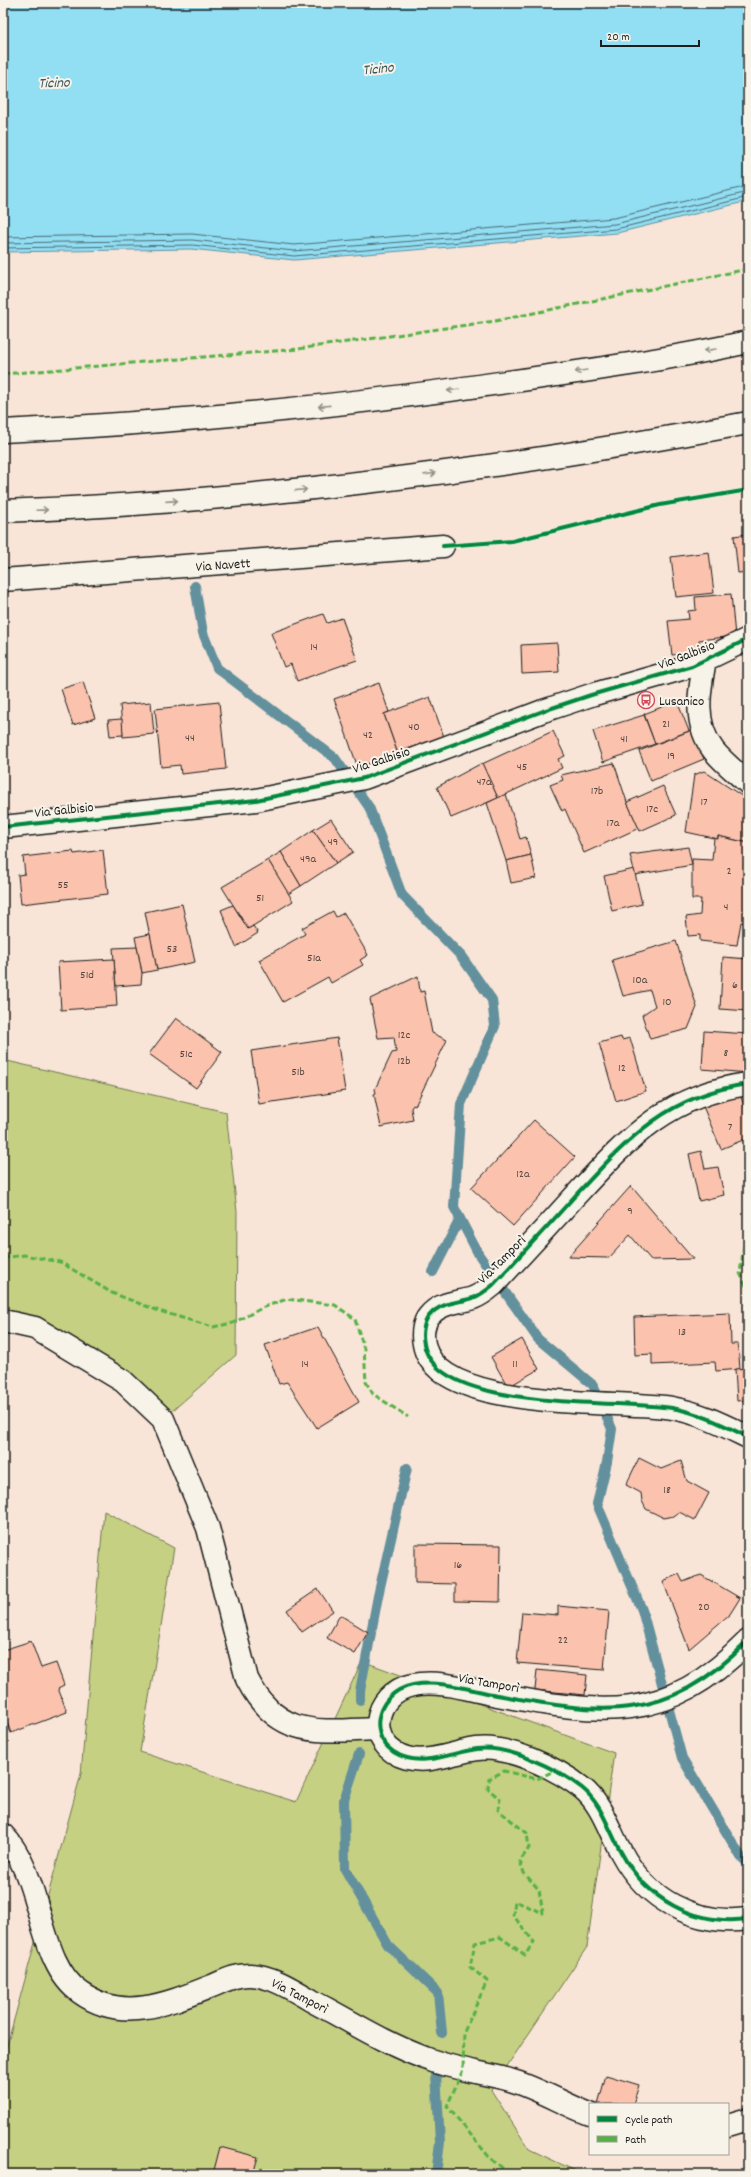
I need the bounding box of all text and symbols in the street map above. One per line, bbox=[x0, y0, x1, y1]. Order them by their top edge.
scale bar bbox=[601, 22, 699, 48]
text: 20 m bbox=[607, 29, 630, 46]
water label: Ticino bbox=[362, 57, 396, 83]
water label: Ticino bbox=[38, 72, 71, 96]
one-way arrow bbox=[704, 346, 717, 354]
one-way arrow bbox=[575, 367, 588, 375]
one-way arrow bbox=[447, 386, 460, 394]
one-way arrow bbox=[318, 402, 331, 410]
one-way arrow bbox=[423, 471, 436, 478]
one-way arrow bbox=[294, 486, 307, 493]
one-way arrow bbox=[165, 498, 178, 505]
one-way arrow bbox=[35, 506, 48, 513]
street label: Via Navett bbox=[195, 554, 251, 578]
street label: Via Galbisio bbox=[655, 636, 718, 676]
house number: 14 bbox=[310, 639, 318, 656]
bus stop icon: Lusanico bbox=[636, 690, 656, 710]
place label: Lusanico bbox=[659, 692, 704, 712]
house number: 21 bbox=[662, 716, 670, 733]
house number: 40 bbox=[408, 719, 420, 736]
house number: 42 bbox=[363, 727, 373, 744]
house number: 44 bbox=[185, 730, 195, 747]
house number: 41 bbox=[620, 731, 628, 748]
street label: Via Galbisio bbox=[350, 742, 413, 780]
house number: 19 bbox=[667, 748, 675, 765]
house number: 45 bbox=[517, 759, 527, 776]
house number: 47a bbox=[476, 774, 492, 791]
house number: 17b bbox=[591, 783, 603, 800]
house number: 17 bbox=[700, 794, 708, 811]
street label: Via Galbisio bbox=[34, 798, 95, 824]
house number: 17c bbox=[646, 801, 658, 818]
house number: 17a bbox=[607, 815, 620, 832]
house number: 49 bbox=[328, 834, 338, 851]
house number: 49a bbox=[300, 851, 316, 868]
house number: 2 bbox=[726, 863, 732, 880]
house number: 55 bbox=[57, 877, 69, 894]
house number: 51 bbox=[256, 890, 264, 907]
house number: 4 bbox=[724, 899, 729, 916]
house number: 53 bbox=[167, 941, 177, 958]
house number: 51a bbox=[307, 950, 321, 967]
house number: 51d bbox=[80, 967, 94, 984]
house number: 10a bbox=[633, 972, 648, 989]
house number: 6 bbox=[732, 977, 738, 994]
house number: 10 bbox=[662, 994, 672, 1011]
house number: 12c bbox=[398, 1027, 411, 1044]
house number: 8 bbox=[724, 1045, 729, 1062]
house number: 51c bbox=[179, 1046, 193, 1063]
house number: 12b bbox=[397, 1053, 411, 1070]
house number: 12 bbox=[618, 1060, 626, 1077]
house number: 51b bbox=[291, 1064, 305, 1081]
house number: 7 bbox=[728, 1119, 733, 1136]
house number: 12a bbox=[516, 1166, 530, 1183]
house number: 9 bbox=[627, 1203, 633, 1220]
street label: Via Tamporì bbox=[474, 1231, 531, 1289]
house number: 13 bbox=[678, 1324, 686, 1341]
house number: 14 bbox=[301, 1356, 309, 1373]
house number: 11 bbox=[512, 1356, 518, 1373]
house number: 18 bbox=[663, 1482, 671, 1499]
house number: 16 bbox=[454, 1557, 462, 1574]
house number: 20 bbox=[698, 1599, 710, 1616]
house number: 22 bbox=[558, 1632, 568, 1649]
street label: Via Tamporì bbox=[457, 1669, 521, 1699]
street label: Via Tamporì bbox=[267, 1974, 331, 2020]
legend bbox=[589, 2103, 729, 2155]
text: Cycle path bbox=[625, 2112, 673, 2129]
text: Path bbox=[625, 2132, 646, 2149]

